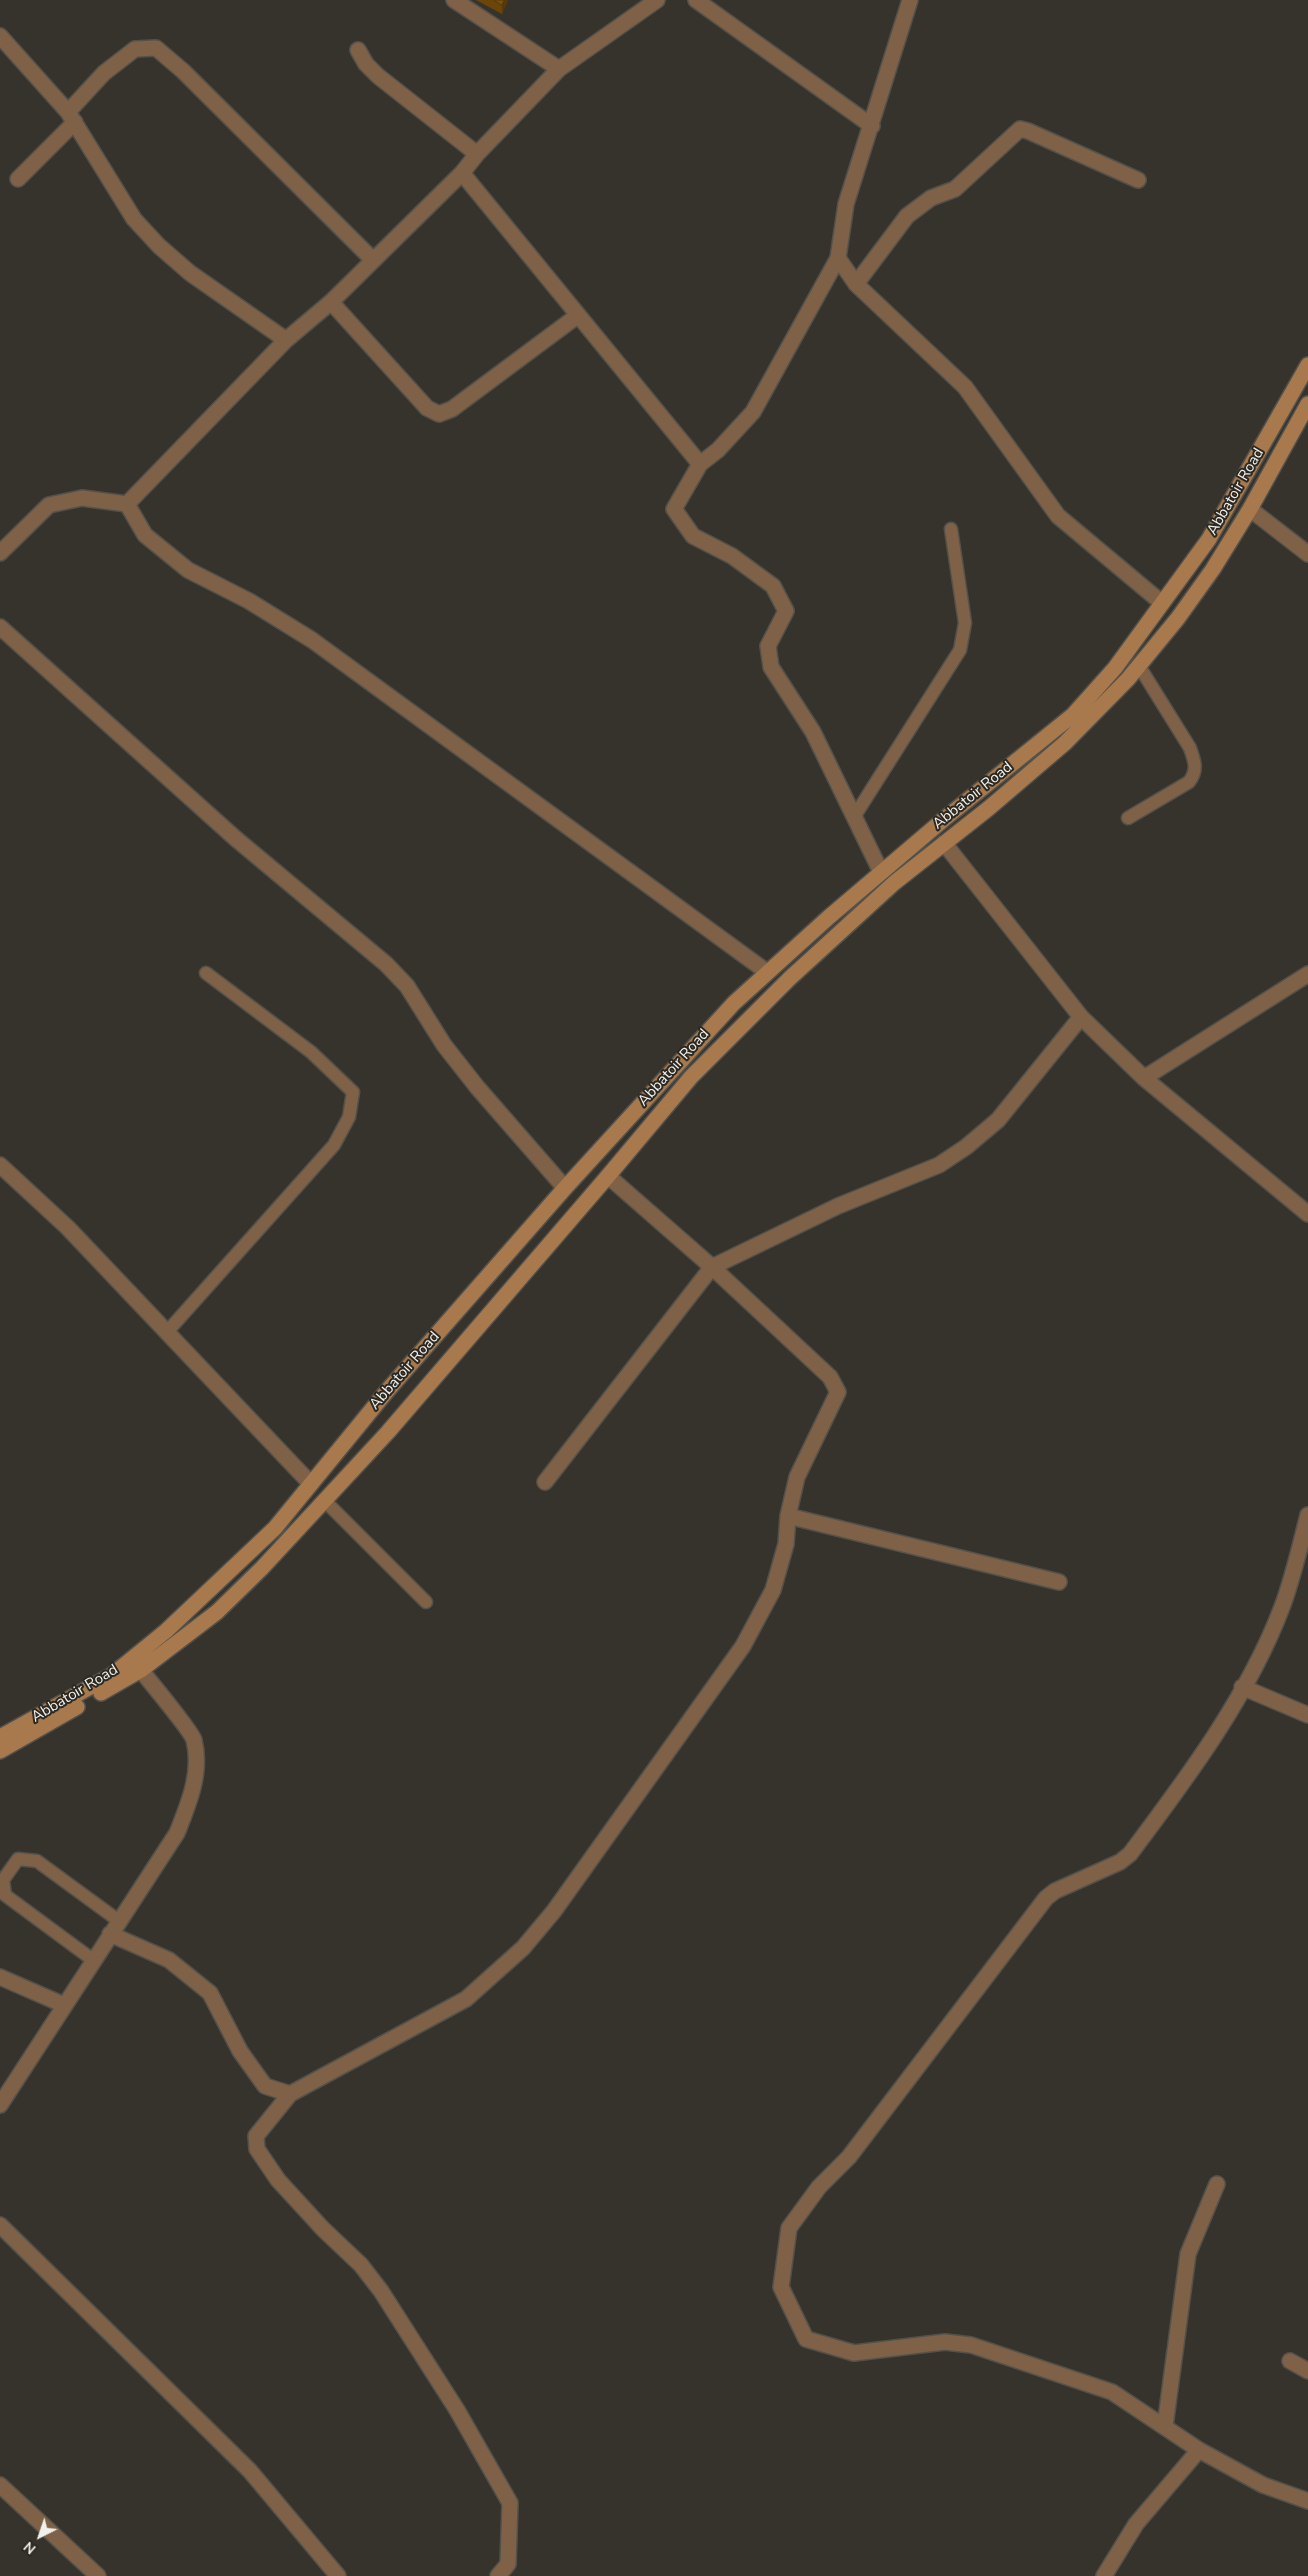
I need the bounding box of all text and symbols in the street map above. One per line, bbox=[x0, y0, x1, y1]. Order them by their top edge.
street label: Abbatoir Road bbox=[1204, 445, 1268, 539]
street label: Abbatoir Road bbox=[929, 758, 1017, 834]
street label: Abbatoir Road bbox=[635, 1026, 713, 1110]
street label: Abbatoir Road bbox=[366, 1328, 444, 1414]
street label: Abbatoir Road bbox=[29, 1661, 121, 1727]
north arrow bbox=[15, 2511, 65, 2561]
text: N bbox=[20, 2537, 40, 2558]

